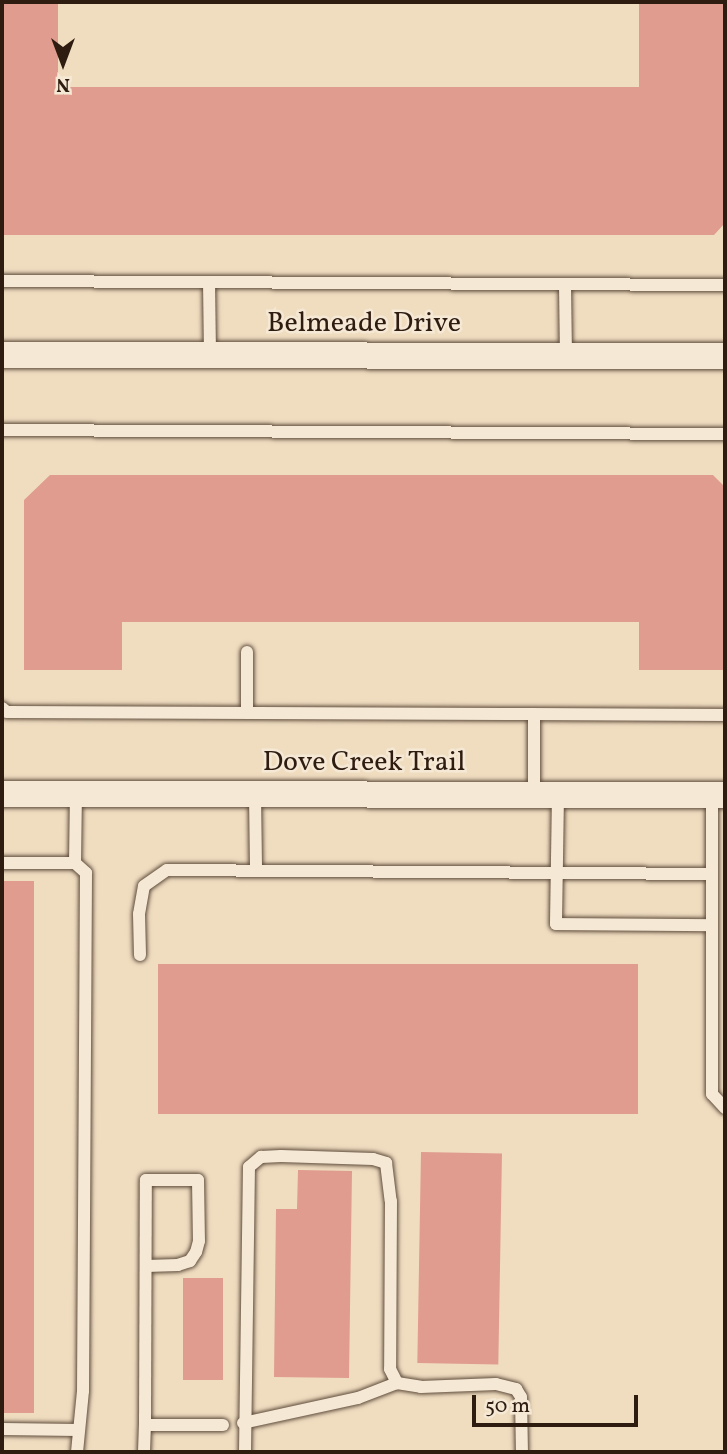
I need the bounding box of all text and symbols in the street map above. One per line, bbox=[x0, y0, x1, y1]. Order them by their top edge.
north arrow bbox=[28, 28, 98, 98]
text: N bbox=[56, 71, 70, 97]
street label: Belmeade Drive bbox=[267, 307, 461, 341]
street label: Dove Creek Trail bbox=[262, 746, 466, 780]
scale bar bbox=[475, 1380, 641, 1424]
text: 50 m bbox=[485, 1392, 530, 1421]

